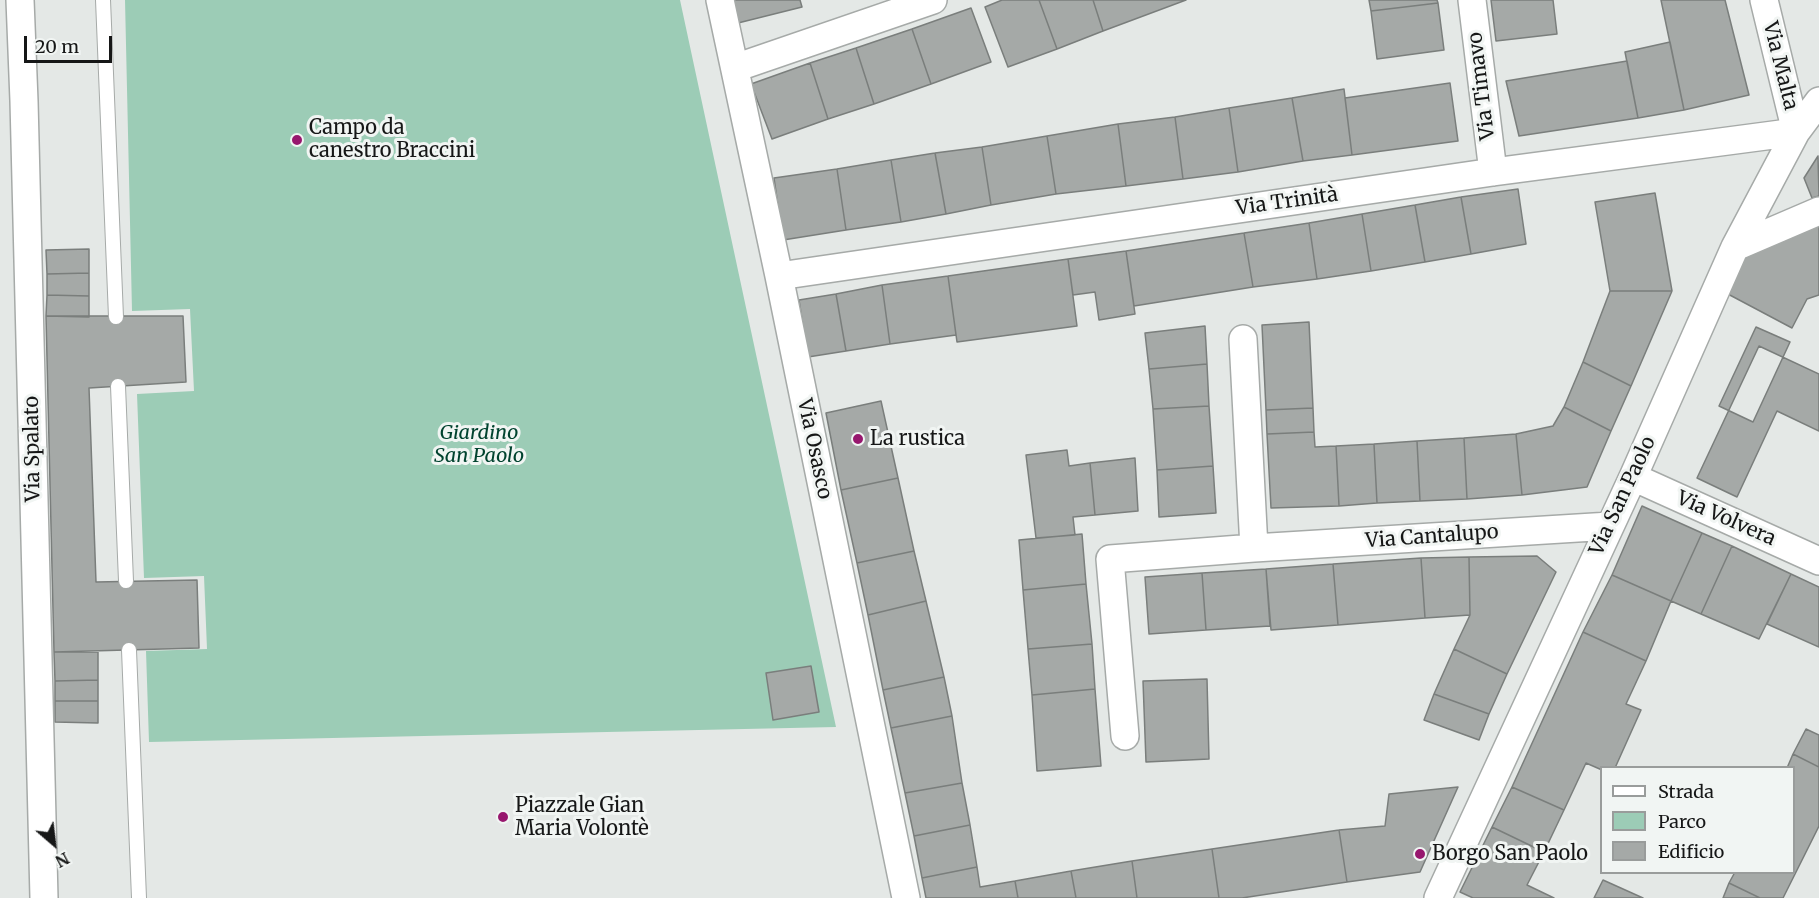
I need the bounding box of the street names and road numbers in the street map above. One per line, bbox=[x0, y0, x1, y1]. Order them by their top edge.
street label: Via Malta bbox=[1757, 19, 1803, 113]
street label: Via Timavo bbox=[1463, 31, 1501, 141]
street label: Via Trinità bbox=[1235, 183, 1339, 221]
street label: Via Spalato bbox=[20, 396, 46, 502]
street label: Via Osasco bbox=[792, 397, 836, 501]
street label: Via San Paolo bbox=[1585, 433, 1661, 559]
street label: Via Volvera bbox=[1673, 487, 1779, 551]
street label: Via Cantalupo bbox=[1365, 520, 1499, 554]

